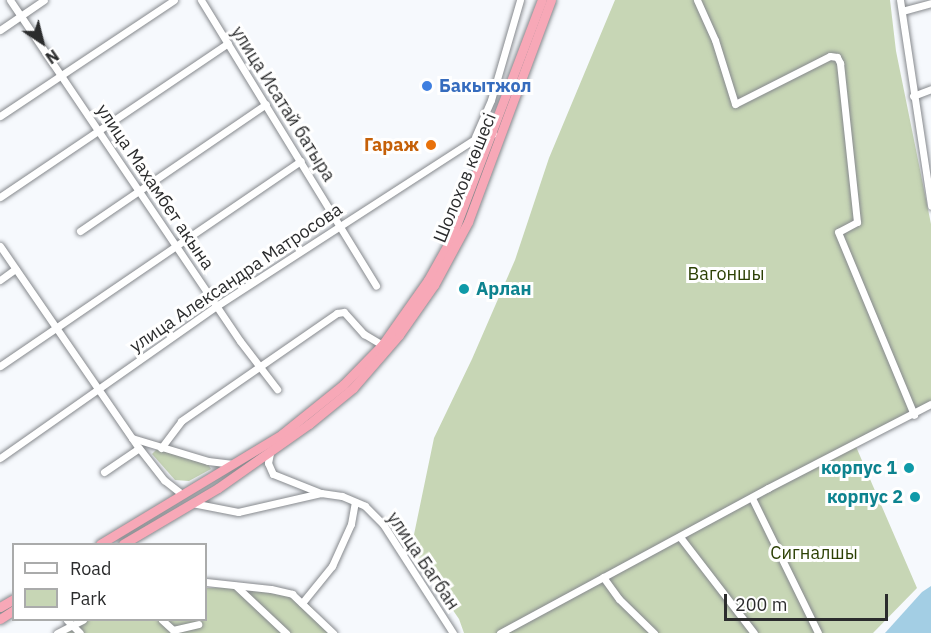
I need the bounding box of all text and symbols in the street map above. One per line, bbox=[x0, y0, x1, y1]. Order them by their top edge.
north arrow bbox=[12, 12, 72, 72]
street label: улица Исатай батыра bbox=[226, 22, 340, 186]
text: N bbox=[42, 45, 63, 68]
place label: Бакытжол bbox=[439, 75, 532, 97]
marker: Бакытжол bbox=[420, 79, 434, 93]
street label: улица Махамбет акына bbox=[92, 100, 218, 274]
street label: Шолохов көшесі bbox=[429, 110, 501, 246]
place label: Гараж bbox=[364, 134, 419, 156]
marker: Гараж bbox=[424, 138, 438, 152]
street label: улица Александра Матросова bbox=[126, 199, 346, 357]
park label: Вагоншы bbox=[688, 263, 764, 285]
place label: Арлан bbox=[476, 278, 531, 300]
marker: Арлан bbox=[457, 282, 471, 296]
place label: корпус 1 bbox=[821, 457, 897, 479]
marker: корпус 1 bbox=[902, 461, 916, 475]
place label: корпус 2 bbox=[827, 486, 903, 508]
marker: корпус 2 bbox=[908, 490, 922, 504]
street label: улица Багбан bbox=[382, 508, 464, 614]
park label: Сигналшы bbox=[770, 542, 858, 564]
legend bbox=[12, 543, 207, 621]
text: Road bbox=[70, 557, 111, 580]
scale bar bbox=[727, 582, 890, 620]
text: Park bbox=[70, 587, 106, 610]
text: 200 m bbox=[735, 593, 787, 616]

